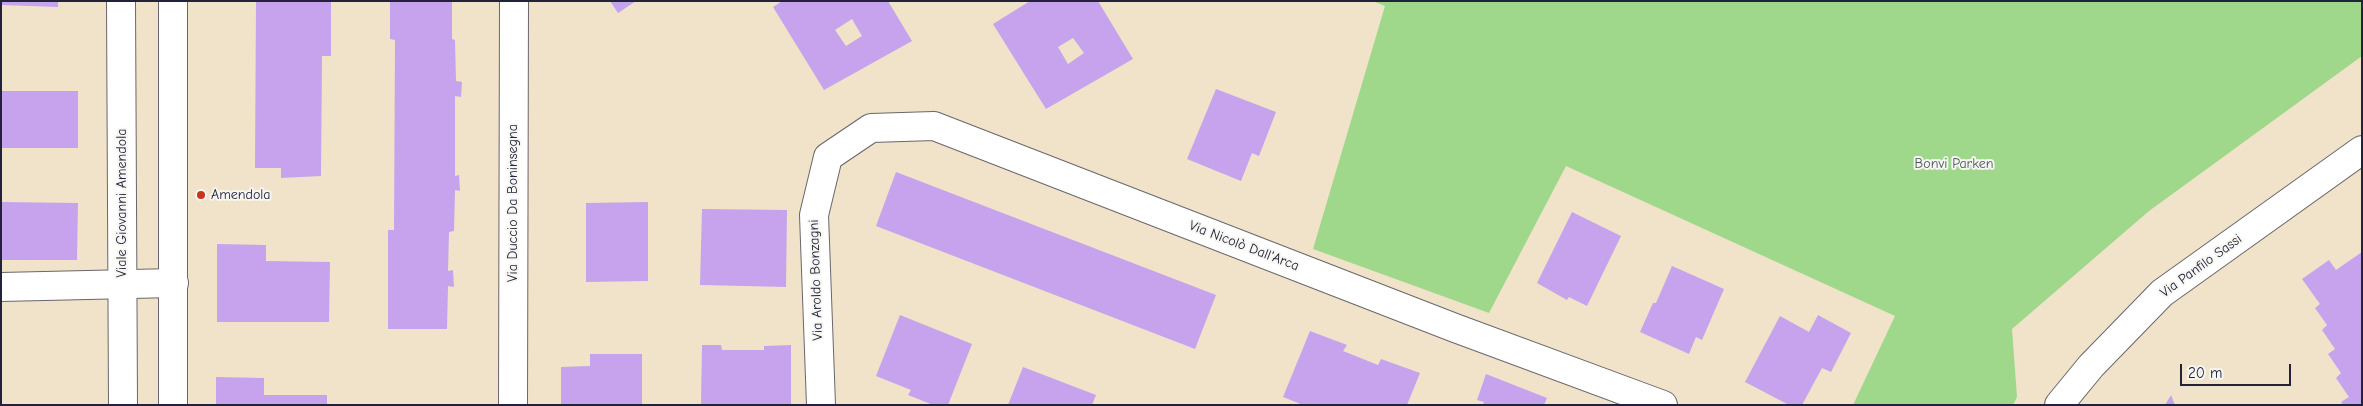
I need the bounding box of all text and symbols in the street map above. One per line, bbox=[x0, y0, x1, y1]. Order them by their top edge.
street label: Via Duccio Da Boninsegna bbox=[505, 124, 521, 282]
street label: Viale Giovanni Amendola bbox=[114, 129, 130, 277]
park label: Bonvi Parken bbox=[1915, 156, 1993, 172]
place label: Amendola bbox=[211, 187, 271, 203]
marker: Amendola bbox=[195, 189, 207, 201]
street label: Via Nicolò Dall'Arca bbox=[1187, 217, 1301, 275]
street label: Via Aroldo Bonzagni bbox=[805, 219, 827, 341]
street label: Via Panfilo Sassi bbox=[2157, 231, 2245, 301]
scale bar bbox=[2183, 354, 2294, 386]
text: 20 m bbox=[2188, 364, 2222, 382]

